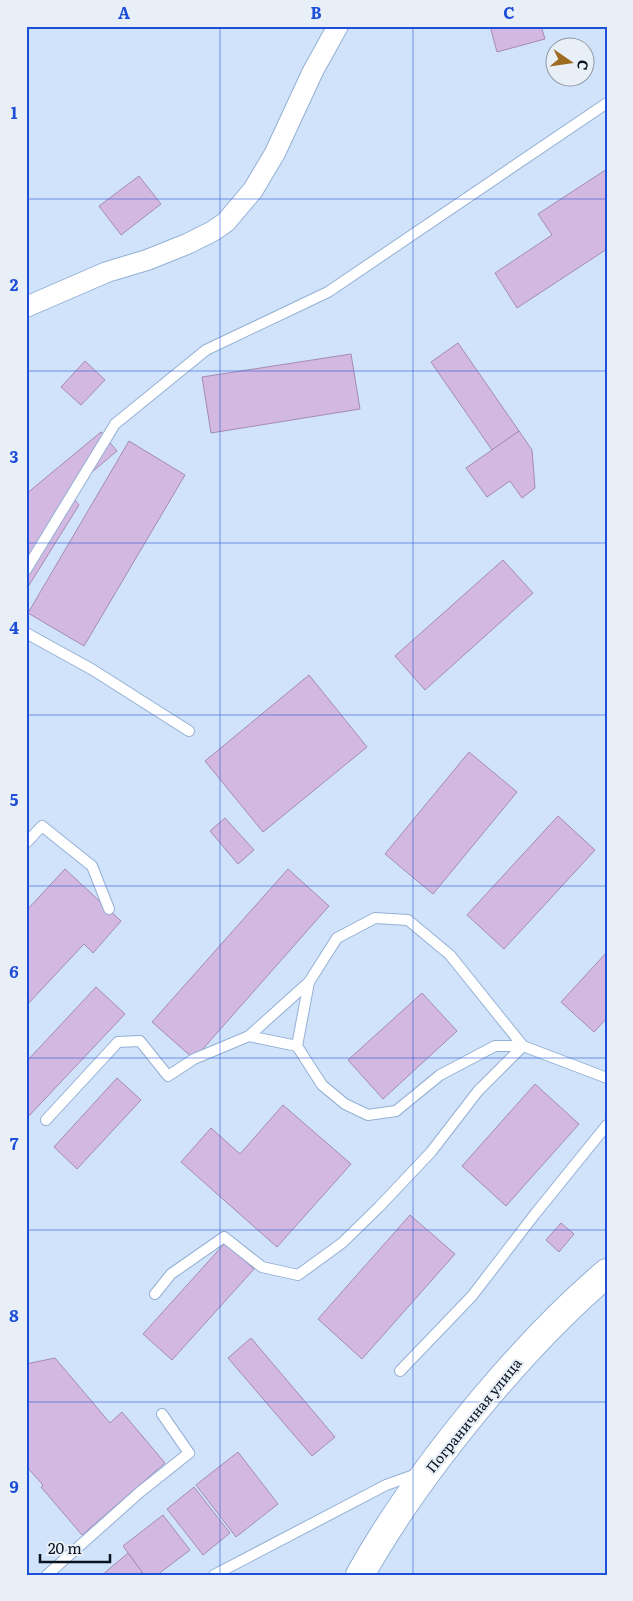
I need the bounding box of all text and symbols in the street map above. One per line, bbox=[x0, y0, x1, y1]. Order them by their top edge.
text: A bbox=[118, 0, 130, 24]
text: B bbox=[310, 0, 322, 24]
text: C bbox=[503, 0, 515, 24]
north arrow bbox=[546, 38, 596, 88]
text: С bbox=[573, 58, 595, 72]
text: 1 bbox=[11, 100, 18, 124]
text: 2 bbox=[10, 272, 19, 296]
text: 3 bbox=[10, 444, 19, 468]
text: 4 bbox=[9, 615, 19, 639]
text: 5 bbox=[10, 787, 19, 811]
text: 6 bbox=[9, 959, 19, 983]
text: 7 bbox=[10, 1131, 19, 1155]
text: 8 bbox=[9, 1303, 19, 1327]
street label: Пограничная улица bbox=[420, 1353, 526, 1477]
text: 9 bbox=[9, 1474, 19, 1498]
scale bar bbox=[40, 1531, 110, 1563]
text: 20 m bbox=[48, 1536, 82, 1559]

